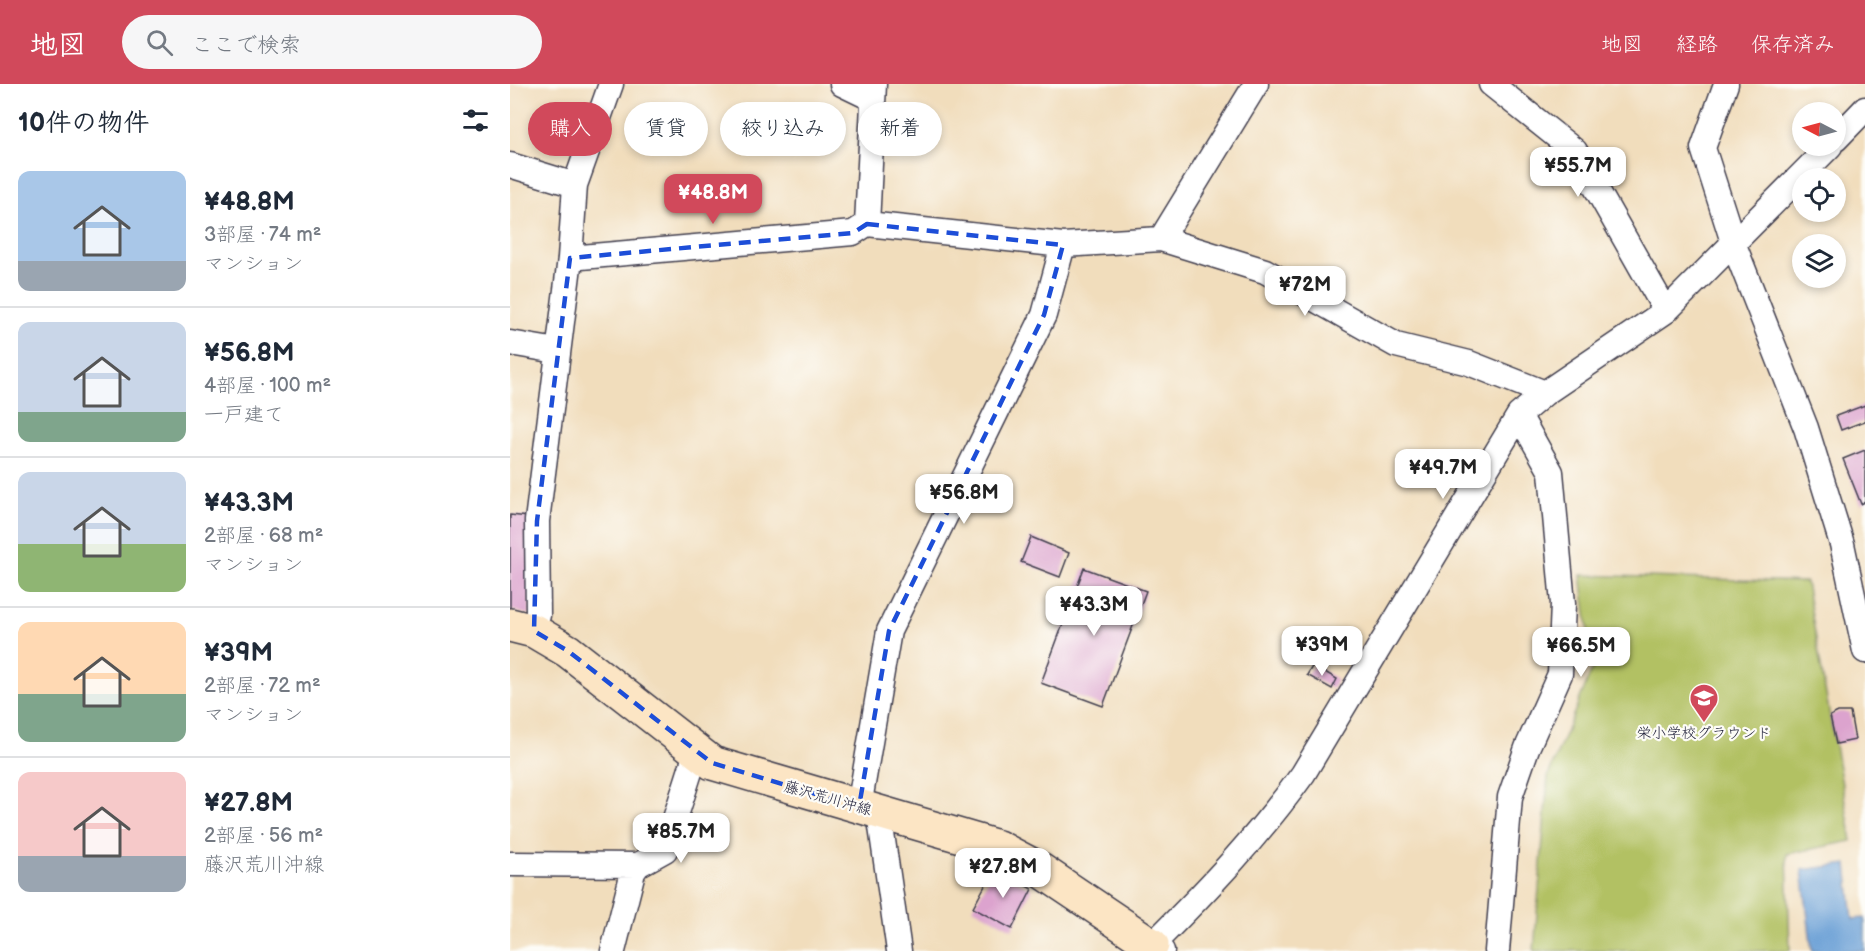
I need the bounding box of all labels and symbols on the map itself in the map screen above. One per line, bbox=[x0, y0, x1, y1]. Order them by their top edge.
north arrow bbox=[1792, 102, 1846, 156]
pin: ¥55.7M bbox=[1529, 147, 1627, 198]
pin: ¥48.8M bbox=[664, 174, 762, 225]
pin: ¥72M bbox=[1269, 266, 1341, 317]
pin: ¥49.7M bbox=[1394, 449, 1492, 500]
pin: ¥56.8M bbox=[915, 474, 1013, 525]
pin: ¥43.3M bbox=[1045, 586, 1143, 637]
pin: ¥39M bbox=[1286, 626, 1358, 677]
pin: ¥66.5M bbox=[1532, 627, 1630, 678]
school or university icon: 栄小学校グラウンド bbox=[1688, 682, 1720, 724]
place label: 栄小学校グラウンド bbox=[1636, 724, 1772, 743]
street label: 藤沢荒川沖線 bbox=[782, 777, 874, 820]
pin: ¥85.7M bbox=[632, 813, 730, 864]
pin: ¥27.8M bbox=[954, 848, 1052, 899]

